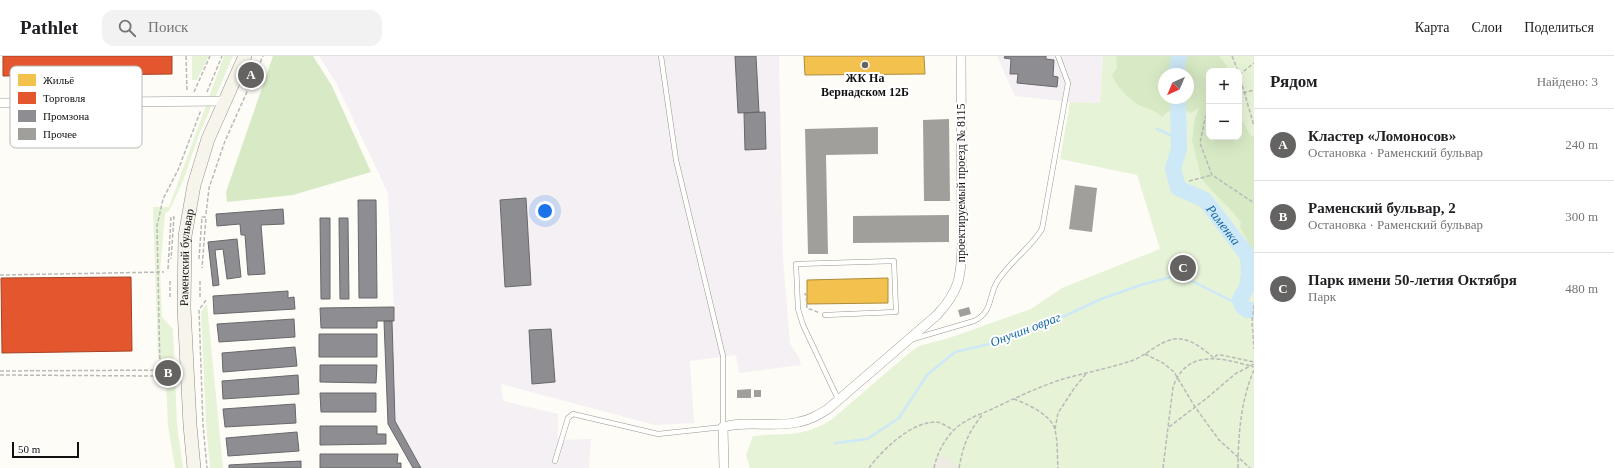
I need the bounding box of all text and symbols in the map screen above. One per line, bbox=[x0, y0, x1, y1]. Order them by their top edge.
search box bbox=[102, 10, 382, 46]
text: Pathlet bbox=[20, 17, 78, 38]
icon: search bbox=[116, 17, 138, 39]
text: Поиск bbox=[148, 19, 188, 35]
text: Карта bbox=[1415, 20, 1449, 35]
text: Слои bbox=[1471, 20, 1502, 35]
text: Поделиться bbox=[1524, 20, 1594, 35]
pin: A bbox=[238, 60, 264, 90]
marker: ЖК На Вернадском 12Б bbox=[860, 60, 870, 70]
legend bbox=[10, 66, 142, 148]
north arrow bbox=[1158, 68, 1194, 104]
map controls bbox=[1206, 68, 1242, 140]
button: + bbox=[1206, 68, 1242, 104]
place label: ЖК На Вернадском 12Б bbox=[821, 71, 909, 99]
text: Рядом bbox=[1270, 72, 1318, 91]
text: Жильё bbox=[43, 74, 74, 86]
text: Найдено: 3 bbox=[1537, 74, 1598, 89]
text: Торговля bbox=[43, 92, 85, 104]
street label: проектируемый проезд № 8115 bbox=[954, 104, 968, 263]
button: − bbox=[1206, 104, 1242, 140]
text: Промзона bbox=[43, 110, 89, 122]
text: Прочее bbox=[43, 128, 77, 140]
text: Кластер «Ломоносов» bbox=[1308, 128, 1456, 144]
text: A bbox=[1278, 137, 1288, 152]
text: 240 m bbox=[1565, 137, 1598, 152]
text: Остановка · Раменский бульвар bbox=[1308, 145, 1483, 160]
text: Раменский бульвар, 2 bbox=[1308, 200, 1456, 216]
your location bbox=[535, 201, 555, 221]
water label: Раменка bbox=[1203, 201, 1244, 248]
street label: Раменский бульвар bbox=[177, 208, 197, 306]
text: B bbox=[1279, 209, 1287, 224]
text: 300 m bbox=[1565, 209, 1598, 224]
text: Остановка · Раменский бульвар bbox=[1308, 217, 1483, 232]
pin: C bbox=[1170, 253, 1196, 283]
text: Парк имени 50-летия Октября bbox=[1308, 272, 1517, 288]
text: C bbox=[1278, 281, 1288, 296]
text: 480 m bbox=[1565, 281, 1598, 296]
text: Парк bbox=[1308, 289, 1336, 304]
water label: Онучин овраг bbox=[988, 309, 1063, 350]
pin: B bbox=[155, 358, 181, 388]
scale bar bbox=[12, 440, 79, 459]
text: 50 m bbox=[18, 443, 40, 455]

